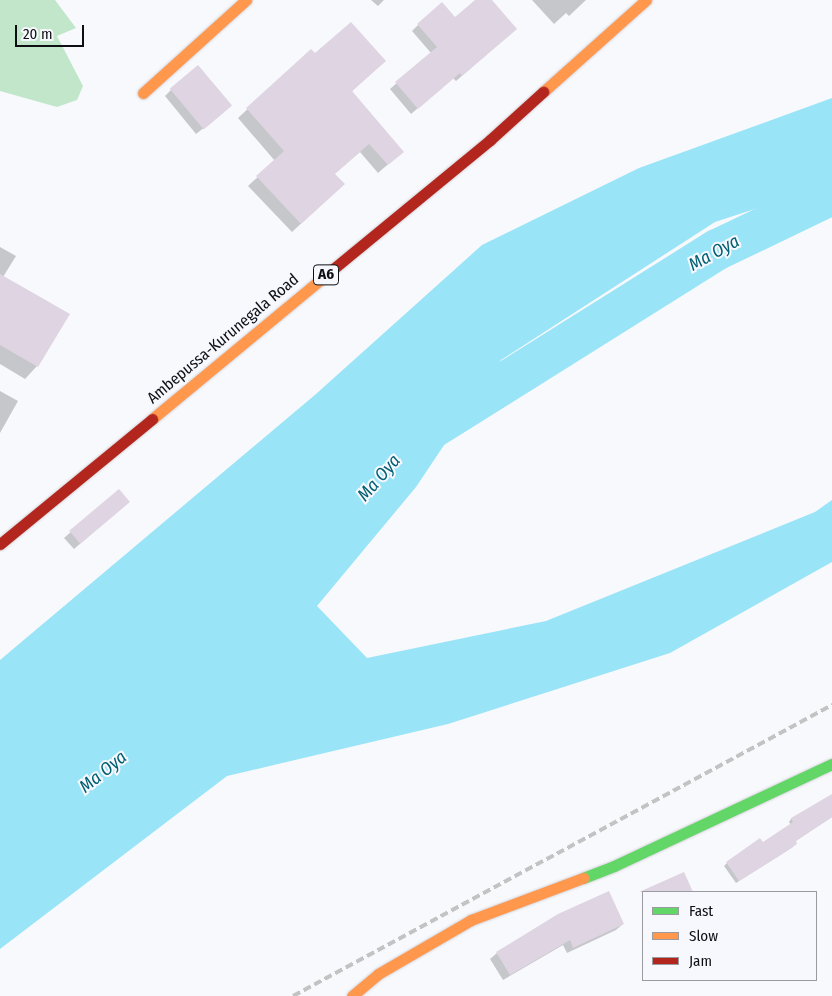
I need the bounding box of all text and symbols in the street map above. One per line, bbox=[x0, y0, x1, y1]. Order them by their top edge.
scale bar bbox=[18, 15, 86, 47]
text: 20 m bbox=[23, 25, 53, 43]
water label: Ma Oya bbox=[685, 230, 743, 276]
road number: A6 bbox=[312, 262, 340, 288]
street label: Ambepussa-Kurunegala Road bbox=[143, 270, 303, 408]
water label: Ma Oya bbox=[353, 450, 405, 506]
water label: Ma Oya bbox=[75, 746, 131, 798]
legend bbox=[642, 891, 817, 981]
text: Fast bbox=[689, 902, 713, 920]
text: Slow bbox=[689, 927, 718, 945]
text: Jam bbox=[689, 952, 712, 970]

